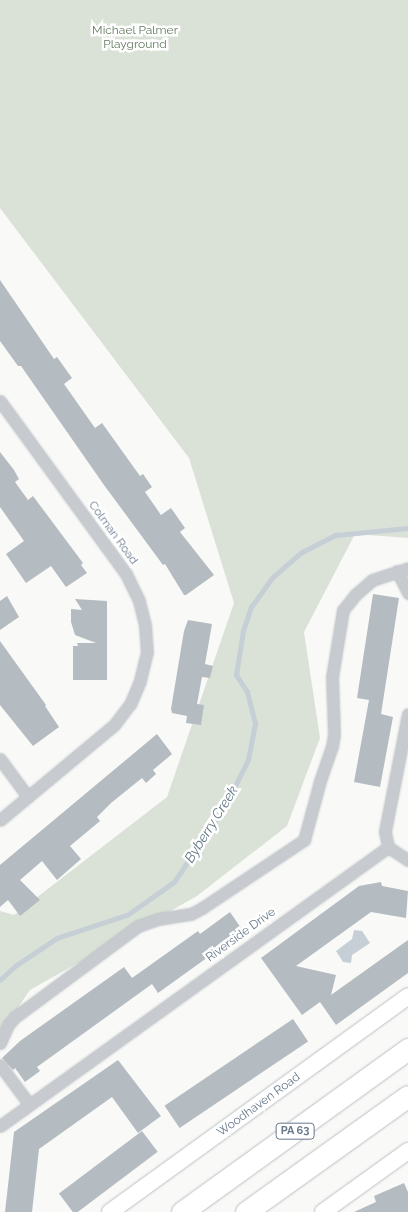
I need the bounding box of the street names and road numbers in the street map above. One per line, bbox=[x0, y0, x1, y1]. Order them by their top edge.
street label: Colman Road bbox=[85, 498, 141, 568]
street label: Riverside Drive bbox=[203, 905, 279, 965]
street label: Woodhaven Road bbox=[215, 1070, 303, 1140]
road number: PA 63 bbox=[275, 1122, 315, 1140]

